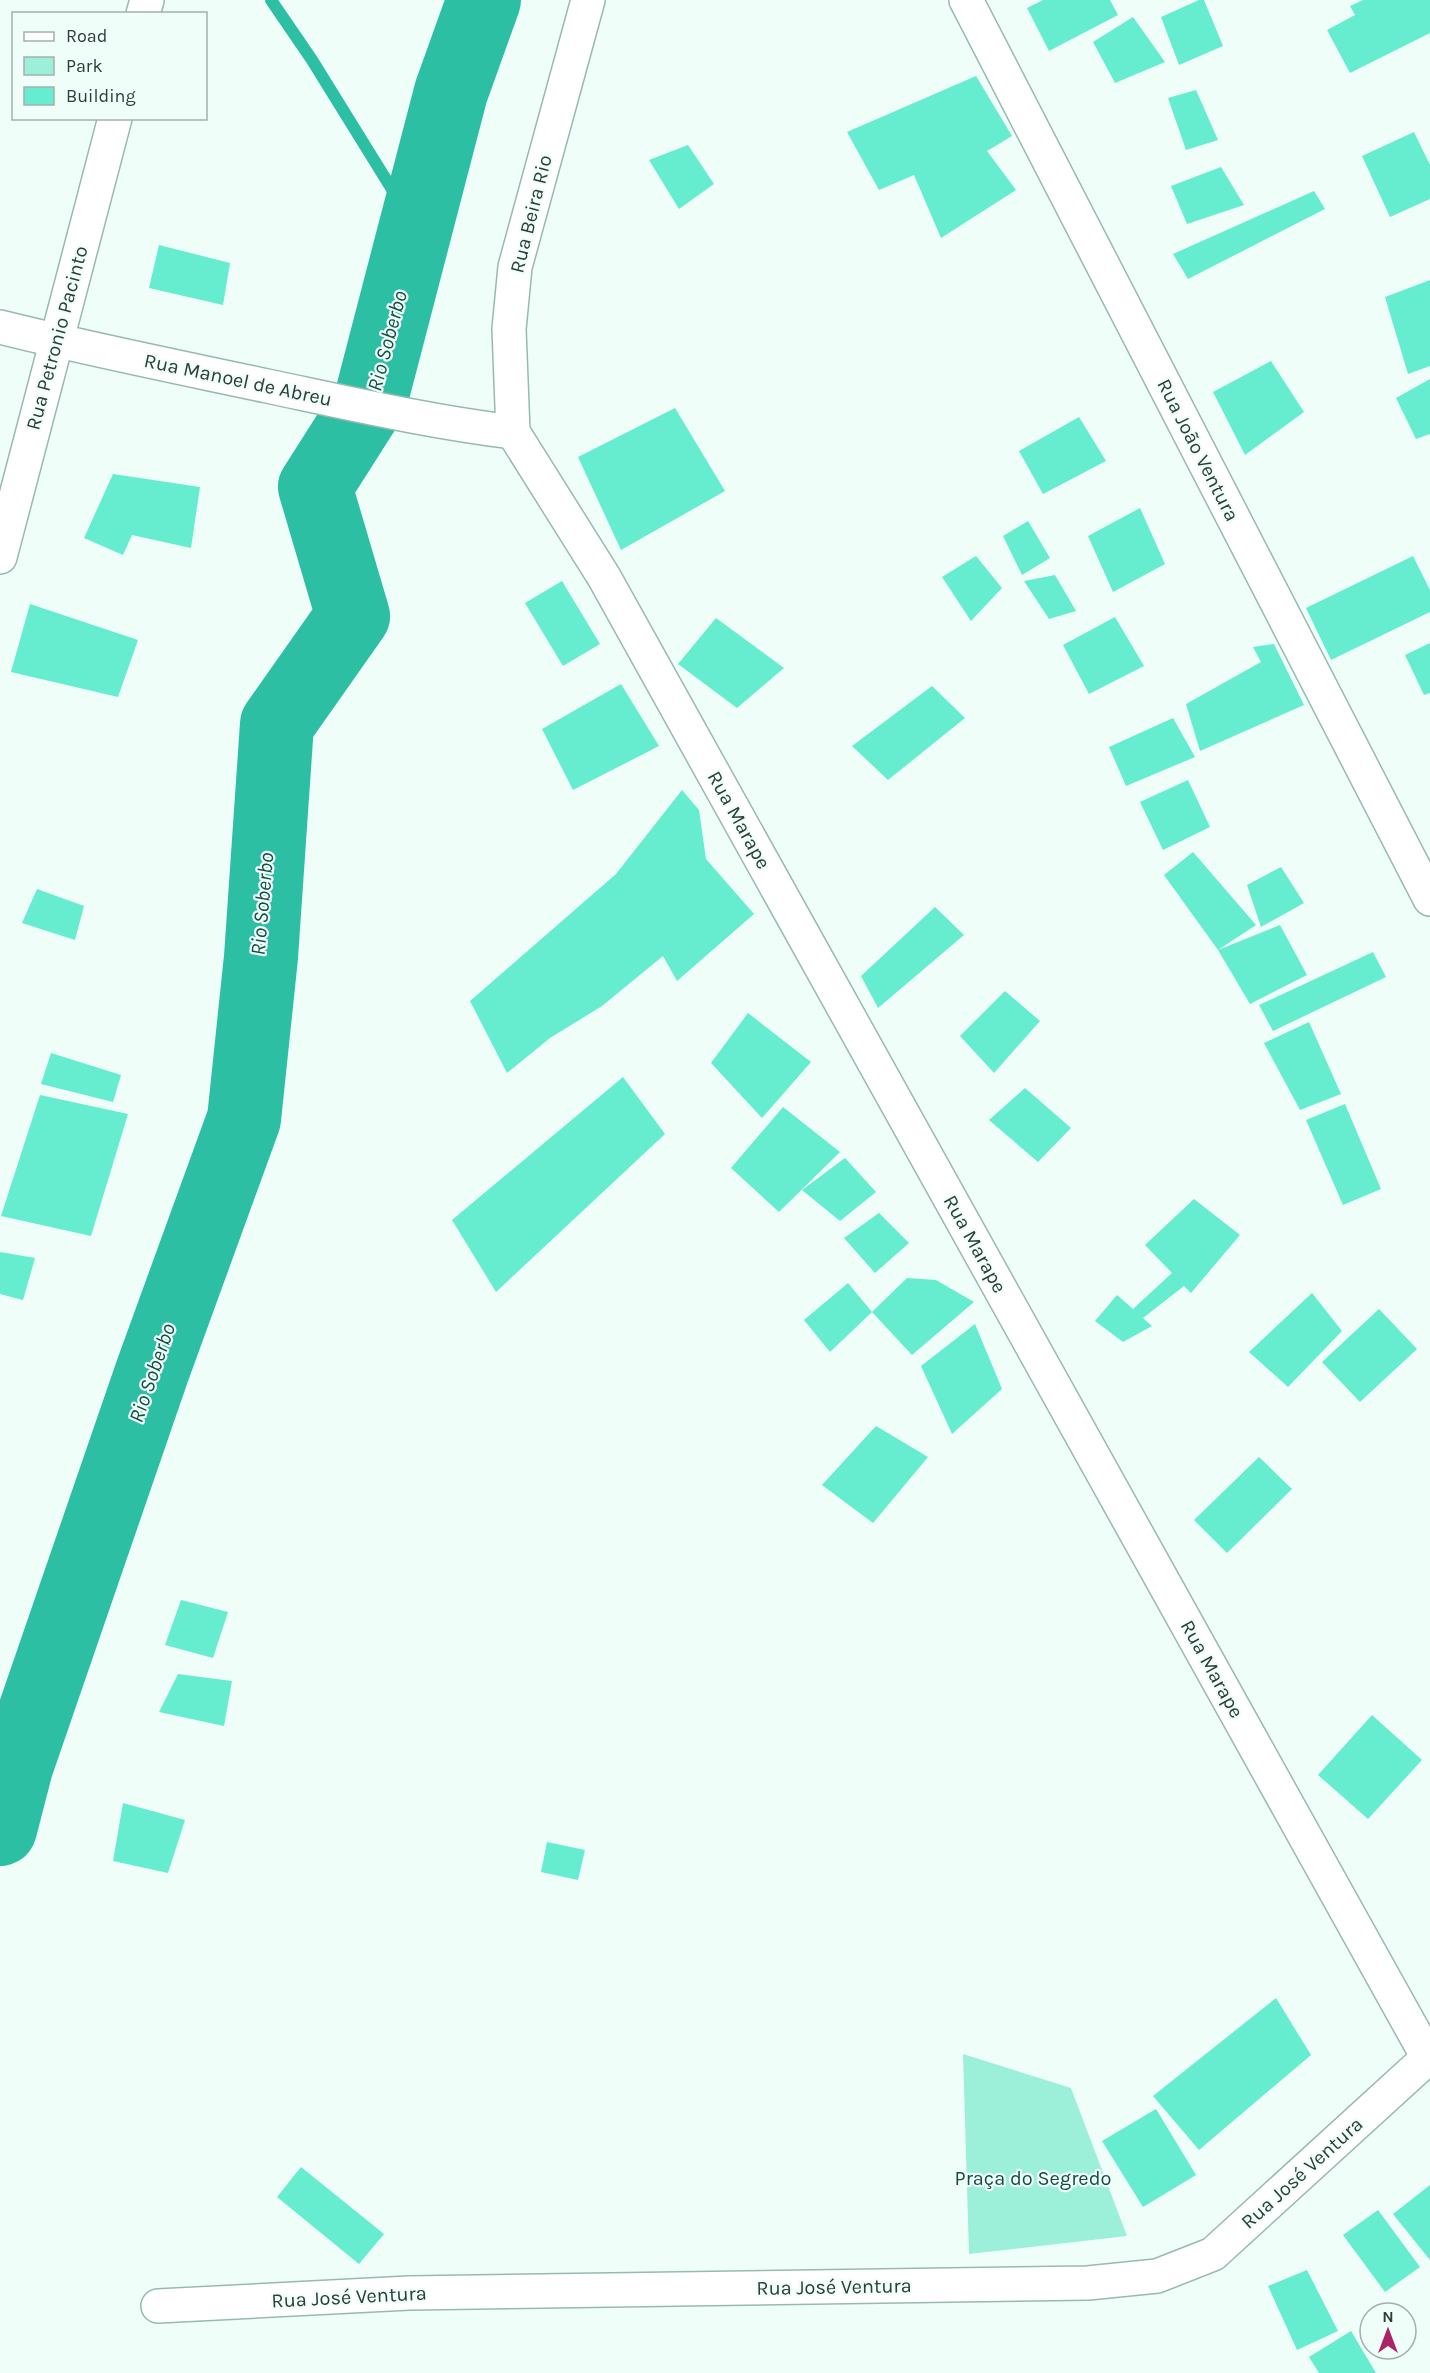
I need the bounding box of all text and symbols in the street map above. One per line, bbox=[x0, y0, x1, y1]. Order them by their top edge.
legend bbox=[12, 12, 207, 120]
text: Road bbox=[66, 25, 107, 47]
text: Park bbox=[66, 55, 103, 77]
text: Building bbox=[66, 85, 136, 107]
street label: Rua Beira Rio bbox=[505, 153, 557, 275]
street label: Rua Petronio Pacinto bbox=[21, 243, 93, 433]
water label: Rio Soberbo bbox=[362, 287, 412, 394]
street label: Rua Manoel de Abreu bbox=[142, 349, 334, 411]
street label: Rua João Ventura bbox=[1152, 375, 1244, 525]
street label: Rua Marape bbox=[703, 767, 775, 873]
water label: Rio Soberbo bbox=[246, 851, 279, 956]
street label: Rua Marape bbox=[939, 1191, 1011, 1297]
water label: Rio Soberbo bbox=[124, 1320, 180, 1426]
street label: Rua Marape bbox=[1176, 1616, 1248, 1722]
street label: Rua José Ventura bbox=[1237, 2112, 1367, 2234]
park label: Praça do Segredo bbox=[955, 2167, 1111, 2190]
street label: Rua José Ventura bbox=[756, 2274, 912, 2300]
street label: Rua José Ventura bbox=[271, 2281, 427, 2313]
north arrow bbox=[1358, 2301, 1418, 2361]
text: N bbox=[1382, 2307, 1394, 2326]

